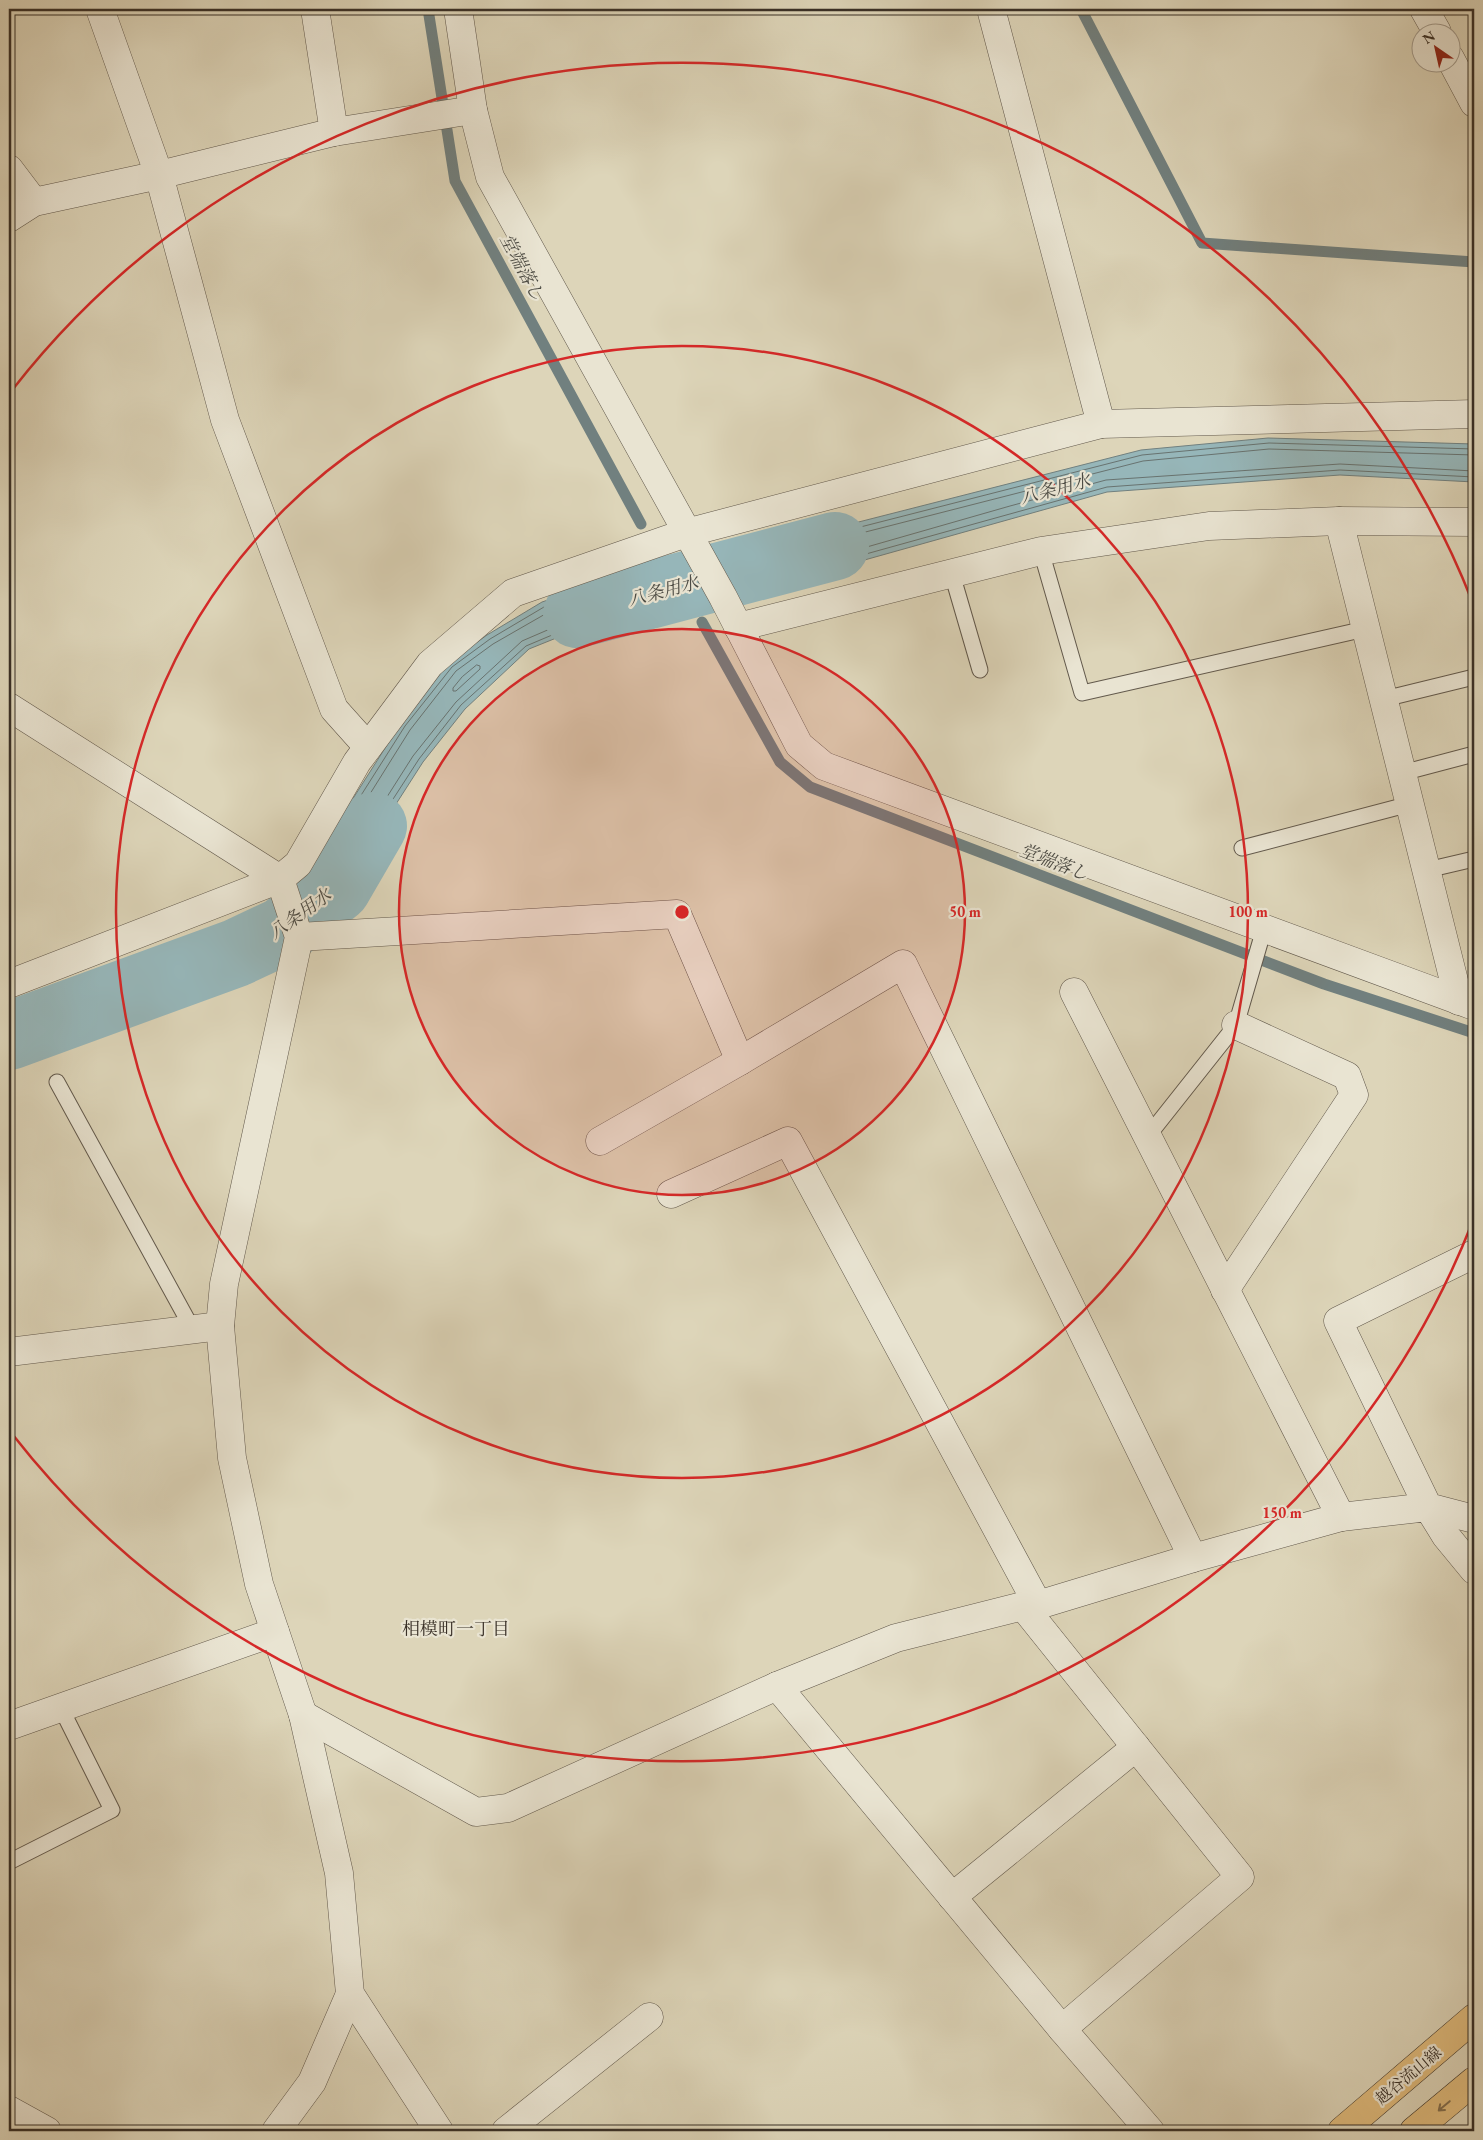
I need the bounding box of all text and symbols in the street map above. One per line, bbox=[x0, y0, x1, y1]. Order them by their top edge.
north arrow bbox=[1410, 22, 1460, 72]
text: N bbox=[1419, 26, 1439, 48]
water label: 堂端落し bbox=[495, 230, 549, 304]
water label: 八条用水 bbox=[1017, 468, 1095, 509]
water label: 八条用水 bbox=[625, 570, 703, 611]
water label: 堂端落し bbox=[1016, 838, 1092, 885]
water label: 八条用水 bbox=[264, 882, 337, 944]
text: 50 m bbox=[949, 902, 981, 921]
text: 100 m bbox=[1228, 902, 1268, 921]
centre of rings bbox=[673, 903, 691, 921]
text: 150 m bbox=[1262, 1503, 1302, 1522]
district label: 相模町一丁目 bbox=[402, 1617, 510, 1640]
street label: 越谷流山線 bbox=[1371, 2042, 1446, 2109]
one-way arrow bbox=[1438, 2101, 1451, 2112]

